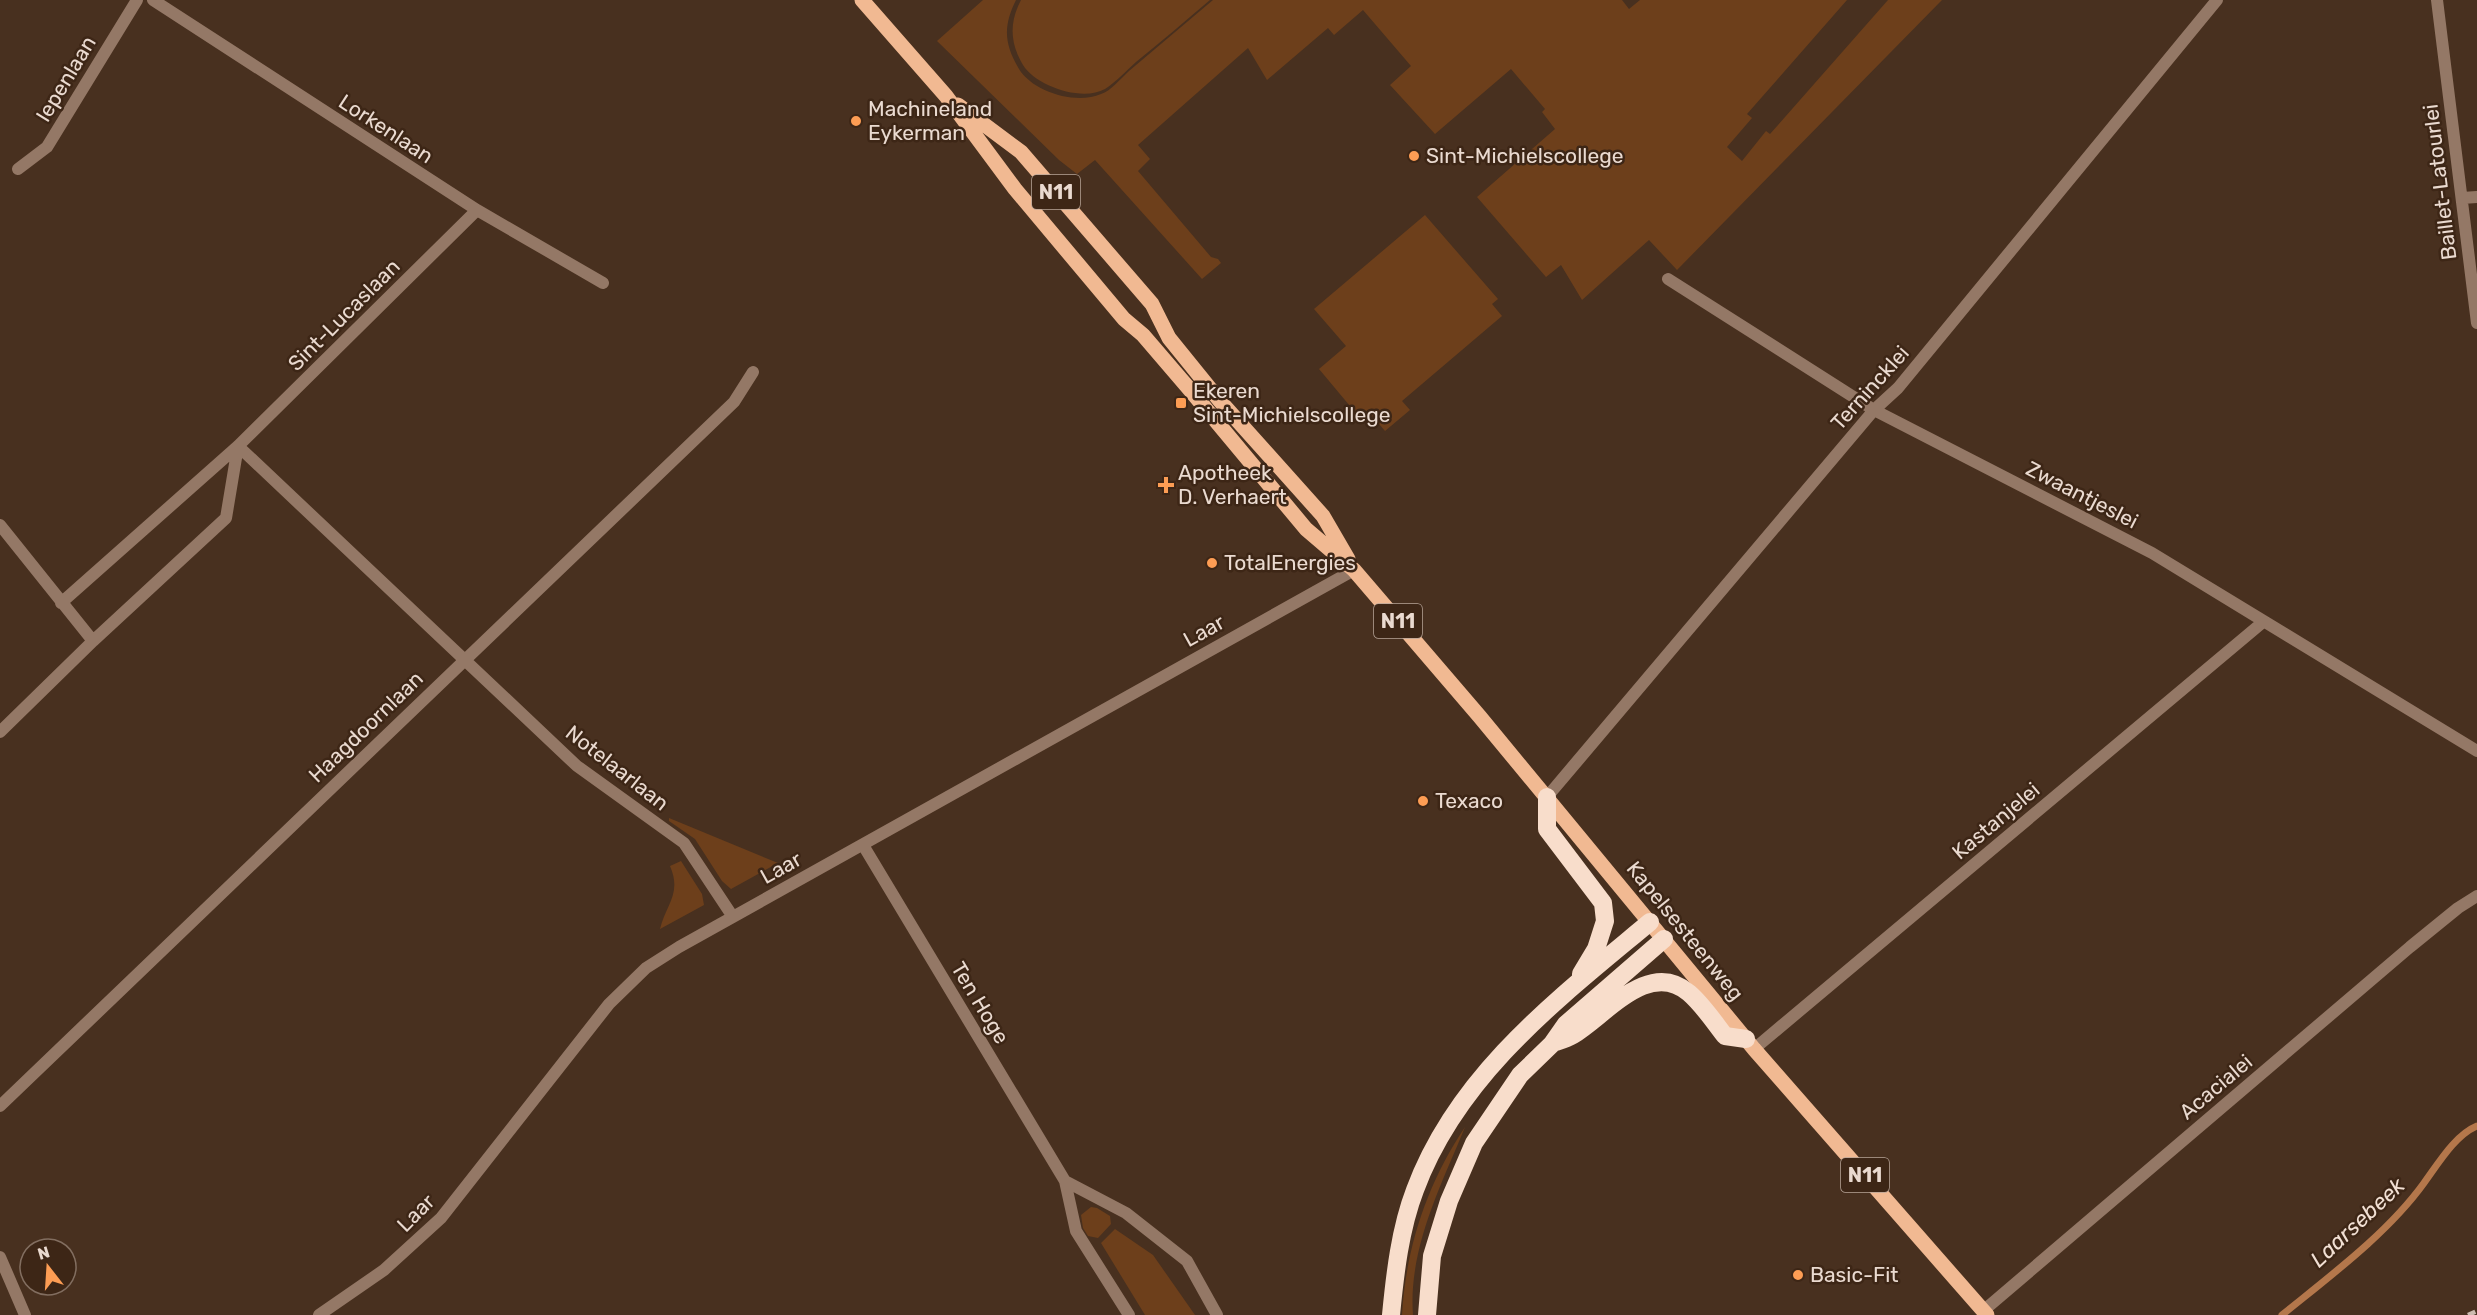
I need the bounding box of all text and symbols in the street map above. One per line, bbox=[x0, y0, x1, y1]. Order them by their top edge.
street label: Iepenlaan bbox=[30, 31, 101, 126]
street label: Lorkenlaan bbox=[334, 89, 438, 168]
place label: Machineland Eykerman bbox=[868, 96, 992, 145]
street label: Baillet-Latourlei bbox=[2418, 103, 2461, 261]
marker: Machineland Eykerman bbox=[849, 114, 863, 128]
place label: Sint-Michielscollege bbox=[1426, 143, 1623, 168]
marker: Sint-Michielscollege bbox=[1407, 149, 1421, 163]
road number: N11 bbox=[1032, 175, 1080, 209]
street label: Sint-Lucaslaan bbox=[283, 254, 405, 376]
street label: Ternincklei bbox=[1825, 340, 1914, 435]
place label: Ekeren Sint-Michielscollege bbox=[1193, 378, 1390, 427]
marker: Ekeren Sint-Michielscollege bbox=[1174, 396, 1188, 410]
street label: Zwaantjeslei bbox=[2022, 456, 2142, 533]
place label: Apotheek D. Verhaert bbox=[1178, 460, 1287, 509]
marker: Apotheek D. Verhaert bbox=[1159, 478, 1173, 492]
place label: TotalEnergies bbox=[1224, 550, 1356, 575]
marker: TotalEnergies bbox=[1205, 556, 1219, 570]
road number: N11 bbox=[1374, 604, 1422, 638]
street label: Laar bbox=[1179, 609, 1229, 652]
street label: Haagdoornlaan bbox=[303, 666, 428, 787]
street label: Notelaarlaan bbox=[561, 720, 674, 816]
street label: Kastanjelei bbox=[1947, 777, 2044, 864]
place label: Texaco bbox=[1435, 788, 1503, 813]
marker: Texaco bbox=[1416, 794, 1430, 808]
street label: Laar bbox=[756, 846, 806, 889]
street label: Kapelsesteenweg bbox=[1622, 856, 1749, 1005]
street label: Ten Hoge bbox=[946, 957, 1015, 1048]
street label: Acacialei bbox=[2174, 1049, 2257, 1124]
road number: N11 bbox=[1841, 1158, 1889, 1192]
water label: Laarsebeek bbox=[2305, 1172, 2411, 1273]
street label: Laar bbox=[392, 1189, 440, 1237]
north arrow bbox=[18, 1237, 78, 1297]
text: N bbox=[35, 1242, 52, 1264]
place label: Basic-Fit bbox=[1810, 1262, 1899, 1287]
marker: Basic-Fit bbox=[1791, 1268, 1805, 1282]

